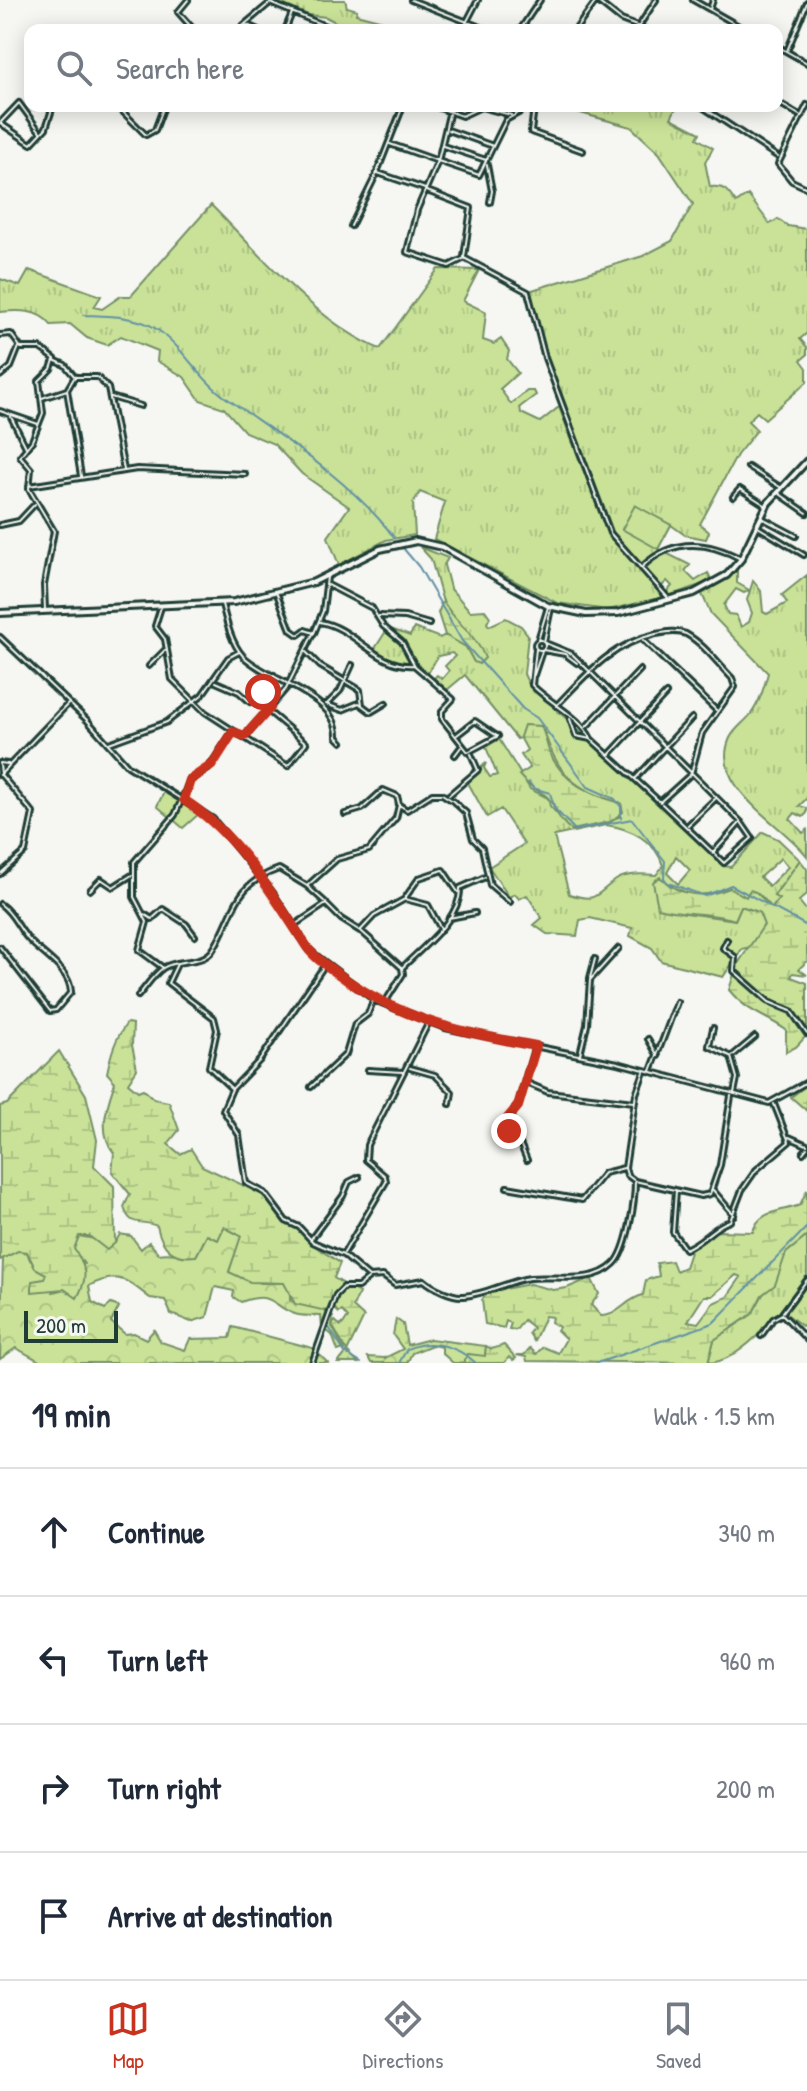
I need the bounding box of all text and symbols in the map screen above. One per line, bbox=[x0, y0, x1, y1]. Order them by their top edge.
search box bbox=[24, 24, 783, 112]
icon: search bbox=[52, 46, 96, 90]
text: Search here bbox=[116, 48, 244, 88]
route start bbox=[245, 674, 281, 710]
route end bbox=[491, 1113, 527, 1149]
scale bar bbox=[24, 1307, 118, 1343]
text: 200 m bbox=[36, 1310, 86, 1340]
text: 19 min bbox=[32, 1392, 111, 1438]
text: Walk · 1.5 km bbox=[653, 1398, 775, 1433]
icon: ahead bbox=[32, 1510, 76, 1554]
text: Continue bbox=[108, 1512, 205, 1552]
text: 340 m bbox=[718, 1515, 775, 1550]
icon: left bbox=[32, 1638, 76, 1682]
text: Turn left bbox=[108, 1640, 207, 1680]
text: 960 m bbox=[720, 1643, 775, 1678]
icon: right bbox=[32, 1766, 76, 1810]
text: Turn right bbox=[108, 1768, 221, 1808]
text: 200 m bbox=[716, 1771, 775, 1806]
icon: arrive bbox=[32, 1894, 76, 1938]
text: Arrive at destination bbox=[108, 1896, 333, 1936]
tab: Map bbox=[106, 1997, 150, 2075]
tab: Directions bbox=[363, 1997, 444, 2075]
tab: Saved bbox=[656, 1997, 701, 2075]

